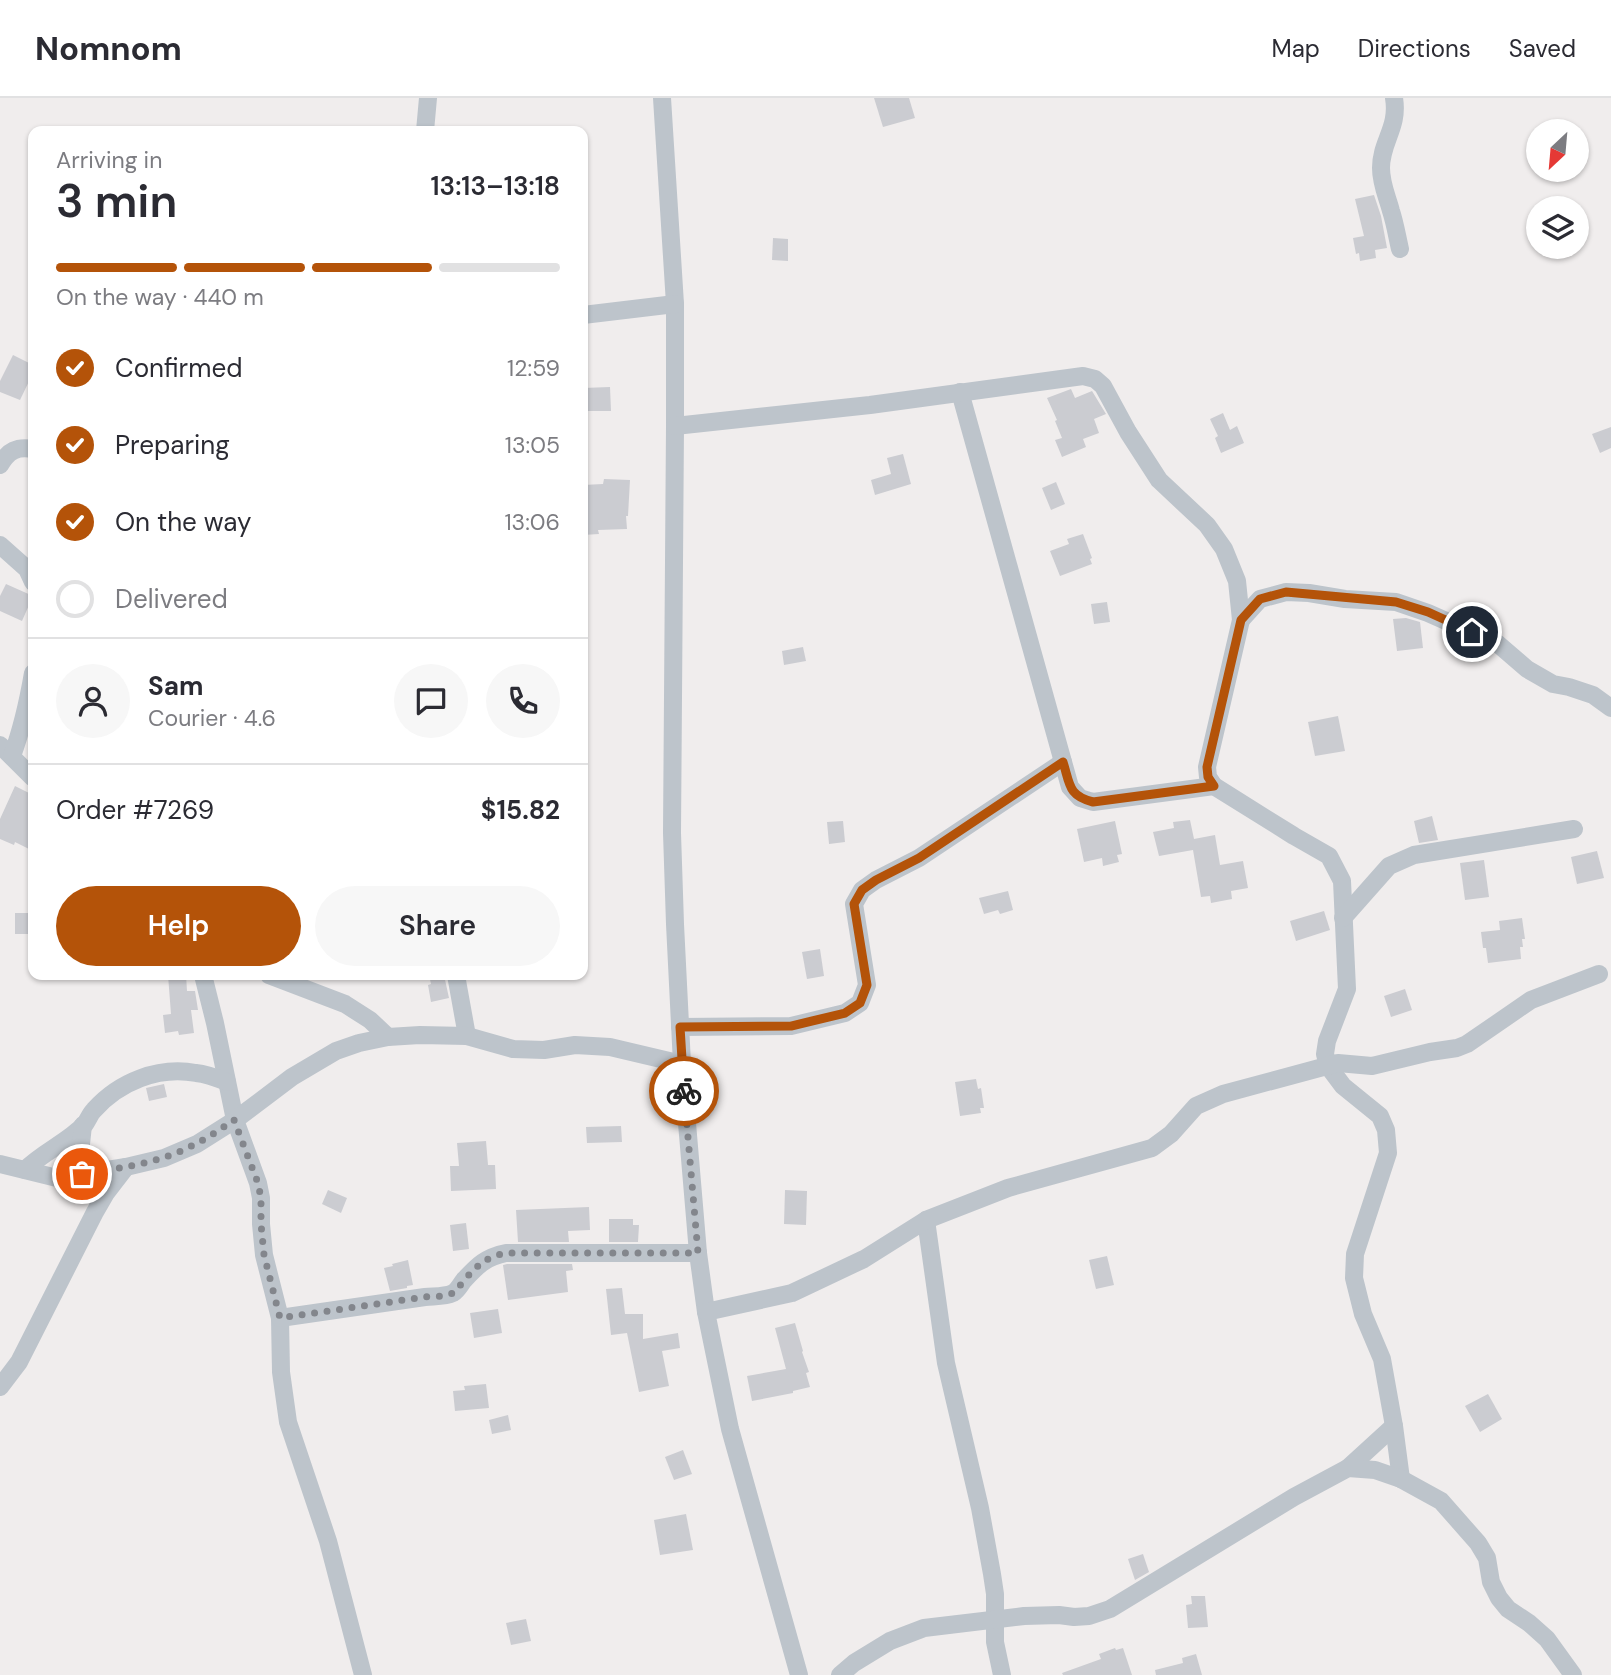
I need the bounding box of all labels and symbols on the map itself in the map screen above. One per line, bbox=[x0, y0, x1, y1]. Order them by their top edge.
north arrow bbox=[1526, 119, 1589, 182]
pin bbox=[1442, 602, 1502, 662]
courier bbox=[649, 1056, 719, 1126]
pin bbox=[52, 1144, 112, 1204]

